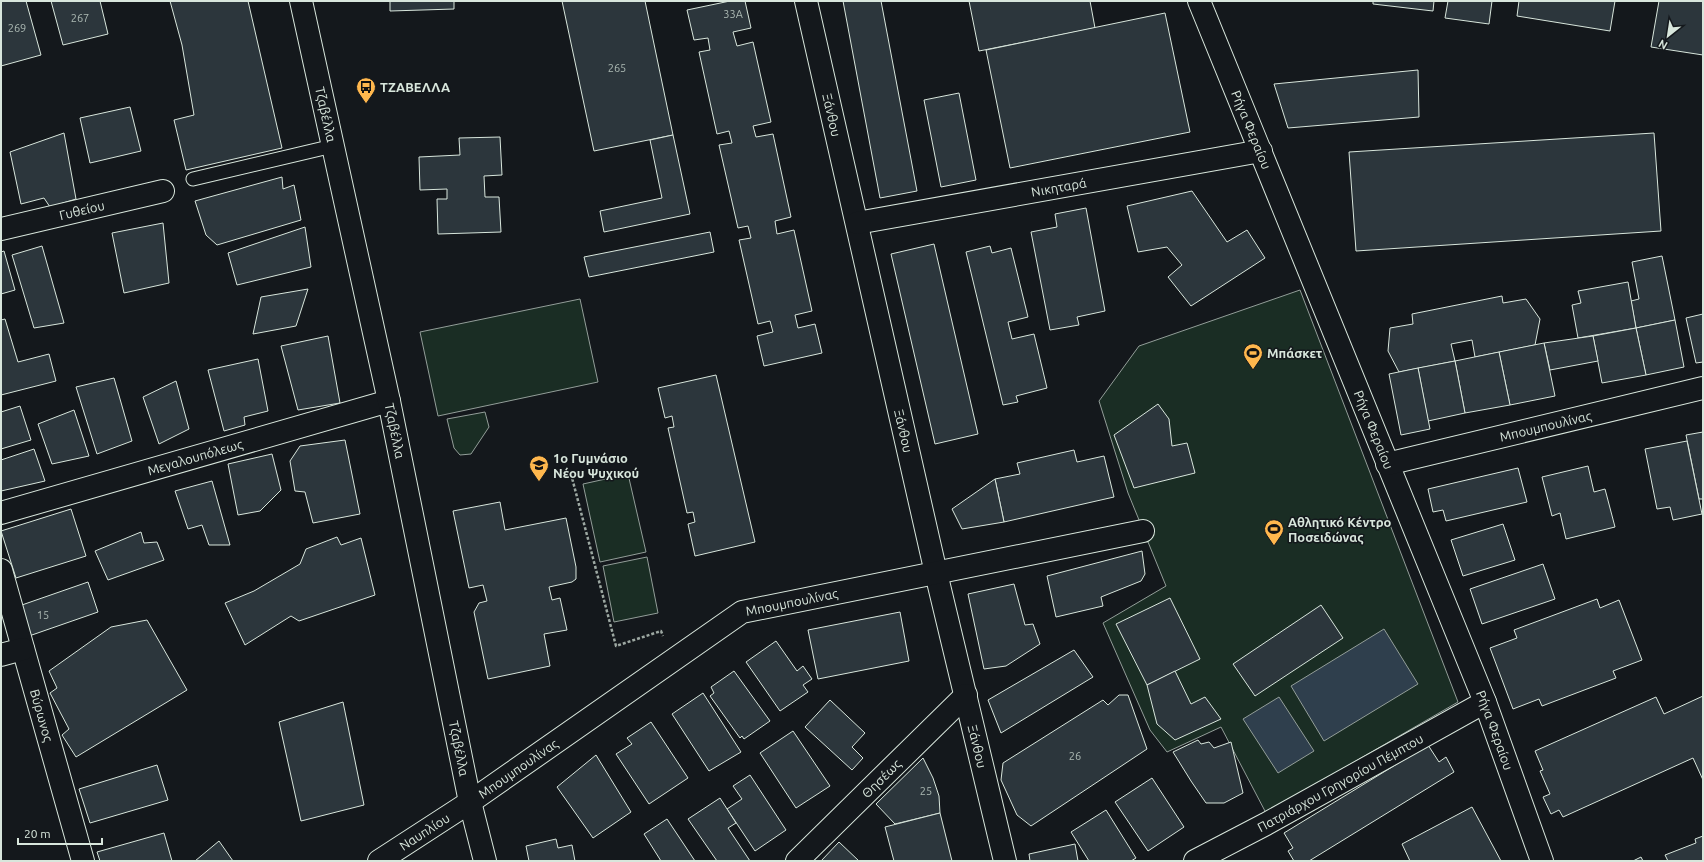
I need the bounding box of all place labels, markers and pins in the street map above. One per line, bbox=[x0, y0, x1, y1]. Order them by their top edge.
bus stop icon: ΤΖΑΒΕΛΛΑ bbox=[355, 76, 377, 104]
place label: ΤΖΑΒΕΛΛΑ bbox=[380, 80, 451, 94]
sports icon: Μπάσκετ bbox=[1242, 342, 1264, 370]
place label: Μπάσκετ bbox=[1267, 346, 1322, 360]
place label: 1ο Γυμνάσιο Νέου Ψυχικού bbox=[553, 451, 639, 480]
school or university icon: 1ο Γυμνάσιο Νέου Ψυχικού bbox=[528, 454, 550, 482]
place label: Αθλητικό Κέντρο Ποσειδώνας bbox=[1288, 515, 1392, 545]
sports icon: Αθλητικό Κέντρο Ποσειδώνας bbox=[1263, 518, 1285, 546]

